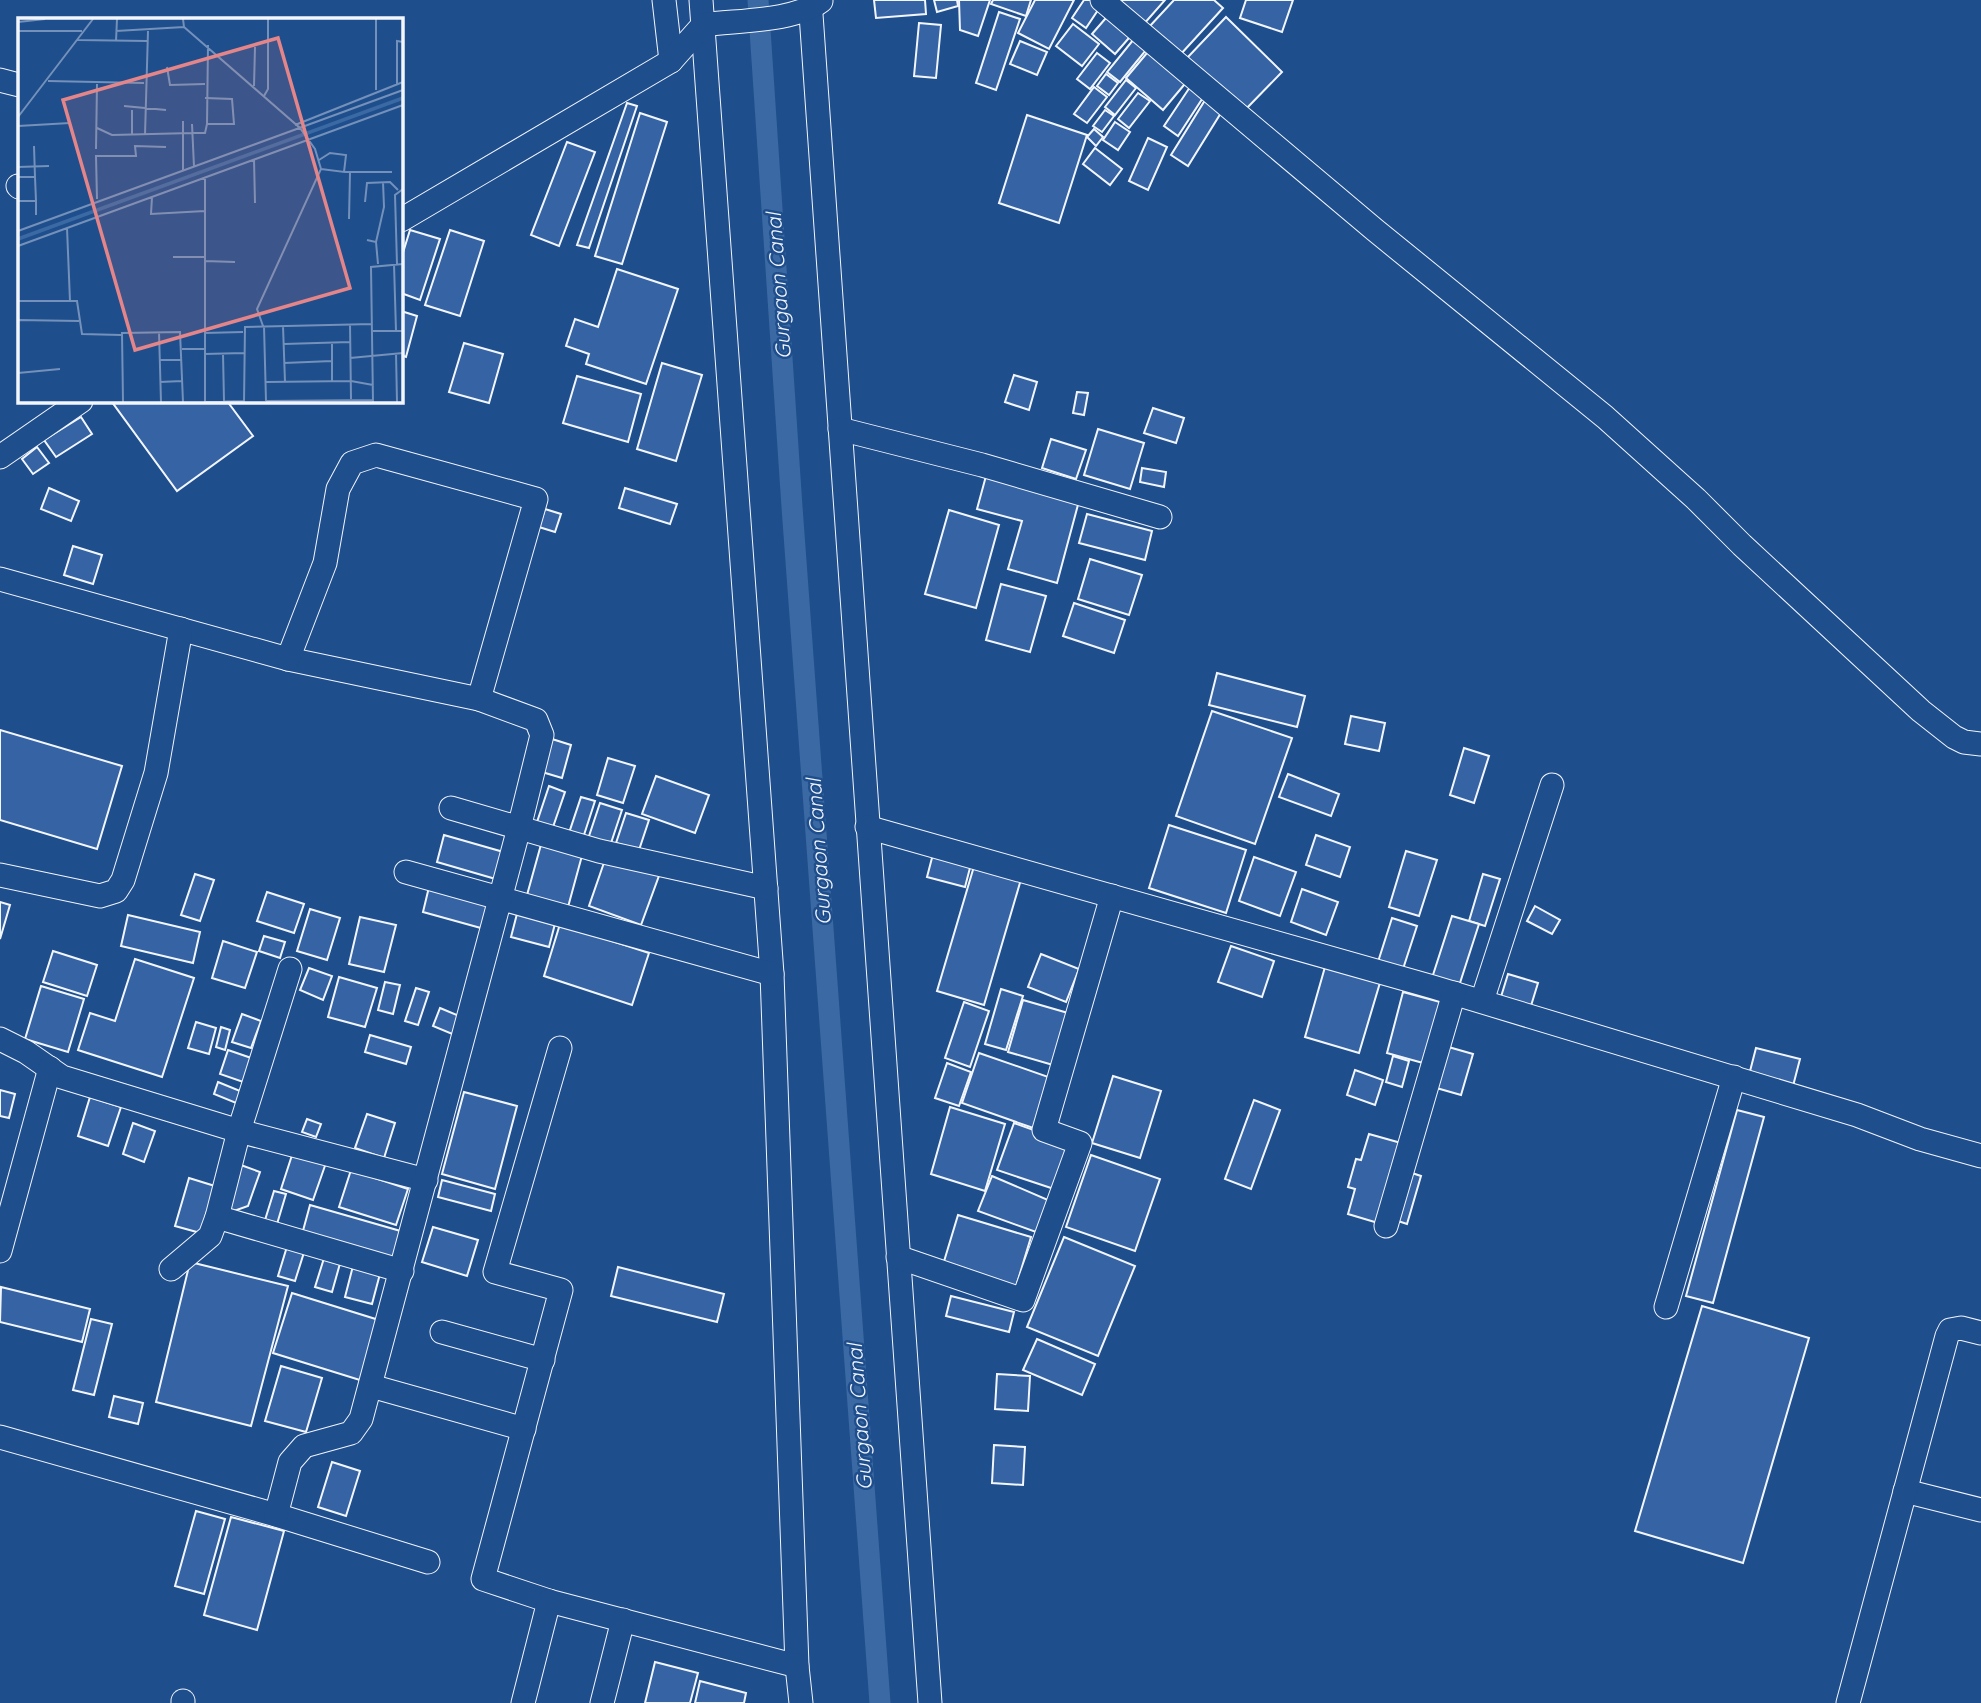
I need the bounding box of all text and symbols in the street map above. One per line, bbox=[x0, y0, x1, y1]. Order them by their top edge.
inset map bbox=[18, 18, 402, 402]
water label: Gurgaon Canal bbox=[760, 210, 796, 360]
water label: Gurgaon Canal bbox=[800, 776, 836, 926]
water label: Gurgaon Canal bbox=[841, 1341, 877, 1491]

